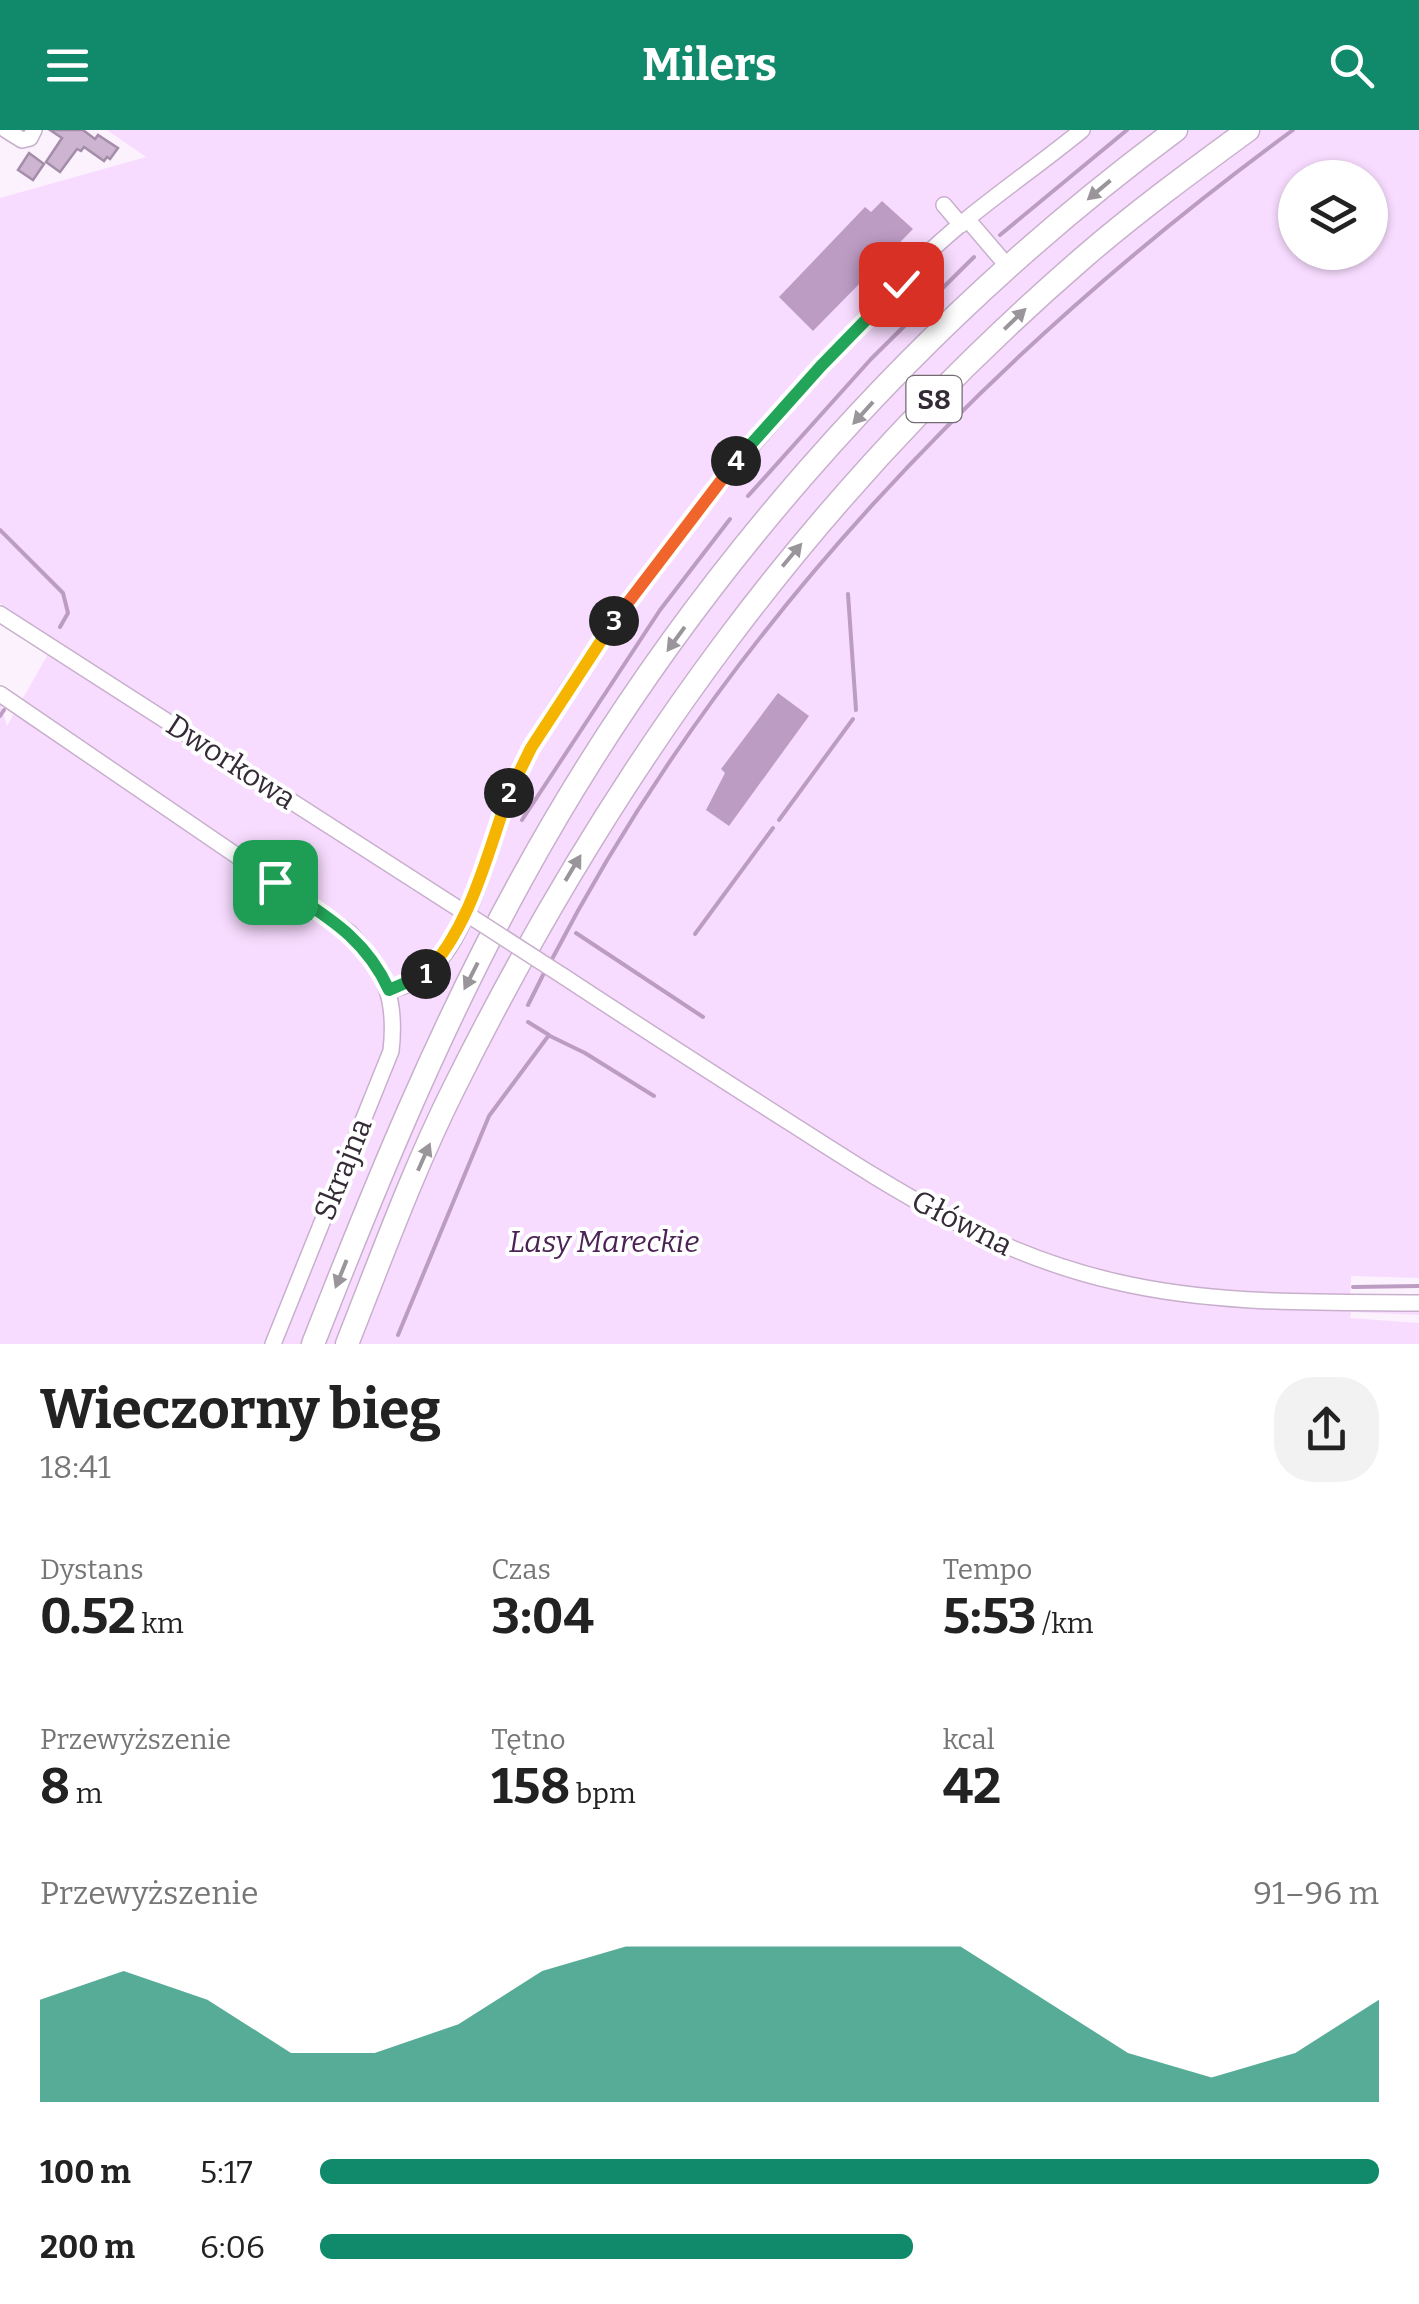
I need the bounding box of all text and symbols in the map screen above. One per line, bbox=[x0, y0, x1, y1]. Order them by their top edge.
icon: menu bbox=[40, 38, 95, 93]
text: Milers bbox=[642, 38, 777, 92]
icon: search bbox=[1324, 38, 1379, 93]
map controls bbox=[1278, 160, 1388, 270]
button: layers bbox=[1278, 160, 1388, 270]
one-way arrow bbox=[1087, 179, 1112, 201]
pin bbox=[859, 242, 944, 327]
icon: check bbox=[874, 257, 929, 312]
one-way arrow bbox=[1003, 308, 1027, 331]
road number: S8 bbox=[906, 376, 962, 422]
one-way arrow bbox=[851, 400, 874, 424]
pin: 4 bbox=[711, 436, 761, 486]
text: 4 bbox=[727, 444, 745, 477]
one-way arrow bbox=[781, 543, 802, 568]
pin: 3 bbox=[589, 596, 639, 646]
text: 3 bbox=[606, 604, 622, 637]
one-way arrow bbox=[667, 626, 686, 652]
street label: Dworkowa bbox=[160, 707, 302, 817]
pin: 2 bbox=[484, 768, 534, 818]
text: 2 bbox=[501, 776, 517, 809]
pin bbox=[233, 840, 318, 925]
one-way arrow bbox=[563, 854, 581, 882]
icon: arrive bbox=[248, 855, 303, 910]
pin: 1 bbox=[401, 949, 451, 999]
text: 1 bbox=[420, 957, 432, 990]
one-way arrow bbox=[463, 962, 480, 991]
street label: Skrajna bbox=[306, 1113, 380, 1225]
one-way arrow bbox=[416, 1142, 432, 1172]
street label: Główna bbox=[906, 1182, 1018, 1264]
park label: Lasy Mareckie bbox=[509, 1224, 699, 1260]
one-way arrow bbox=[332, 1259, 348, 1289]
text: Wieczorny bieg bbox=[40, 1377, 441, 1443]
button: share bbox=[1274, 1377, 1379, 1482]
text: 18:41 bbox=[40, 1448, 111, 1486]
text: Dystans bbox=[40, 1553, 144, 1586]
text: Czas bbox=[491, 1553, 551, 1586]
text: Tempo bbox=[943, 1553, 1032, 1586]
text: 0.52 bbox=[40, 1586, 136, 1646]
text: 3:04 bbox=[491, 1586, 594, 1646]
text: 5:53 bbox=[943, 1586, 1036, 1646]
text: km bbox=[136, 1607, 184, 1640]
text: /km bbox=[1036, 1607, 1093, 1640]
text: Przewyższenie bbox=[40, 1723, 231, 1756]
text: Tętno bbox=[491, 1723, 566, 1756]
text: kcal bbox=[943, 1723, 995, 1756]
text: 8 bbox=[40, 1756, 70, 1816]
text: 158 bbox=[491, 1756, 570, 1816]
text: 42 bbox=[943, 1756, 1001, 1816]
text: m bbox=[70, 1777, 102, 1810]
text: bpm bbox=[570, 1777, 636, 1810]
text: Przewyższenie bbox=[40, 1874, 259, 1912]
text: 91–96 m bbox=[1253, 1874, 1379, 1912]
text: 100 m bbox=[40, 2153, 131, 2191]
text: 5:17 bbox=[200, 2153, 253, 2191]
text: 200 m bbox=[40, 2228, 135, 2266]
text: 6:06 bbox=[200, 2228, 265, 2266]

